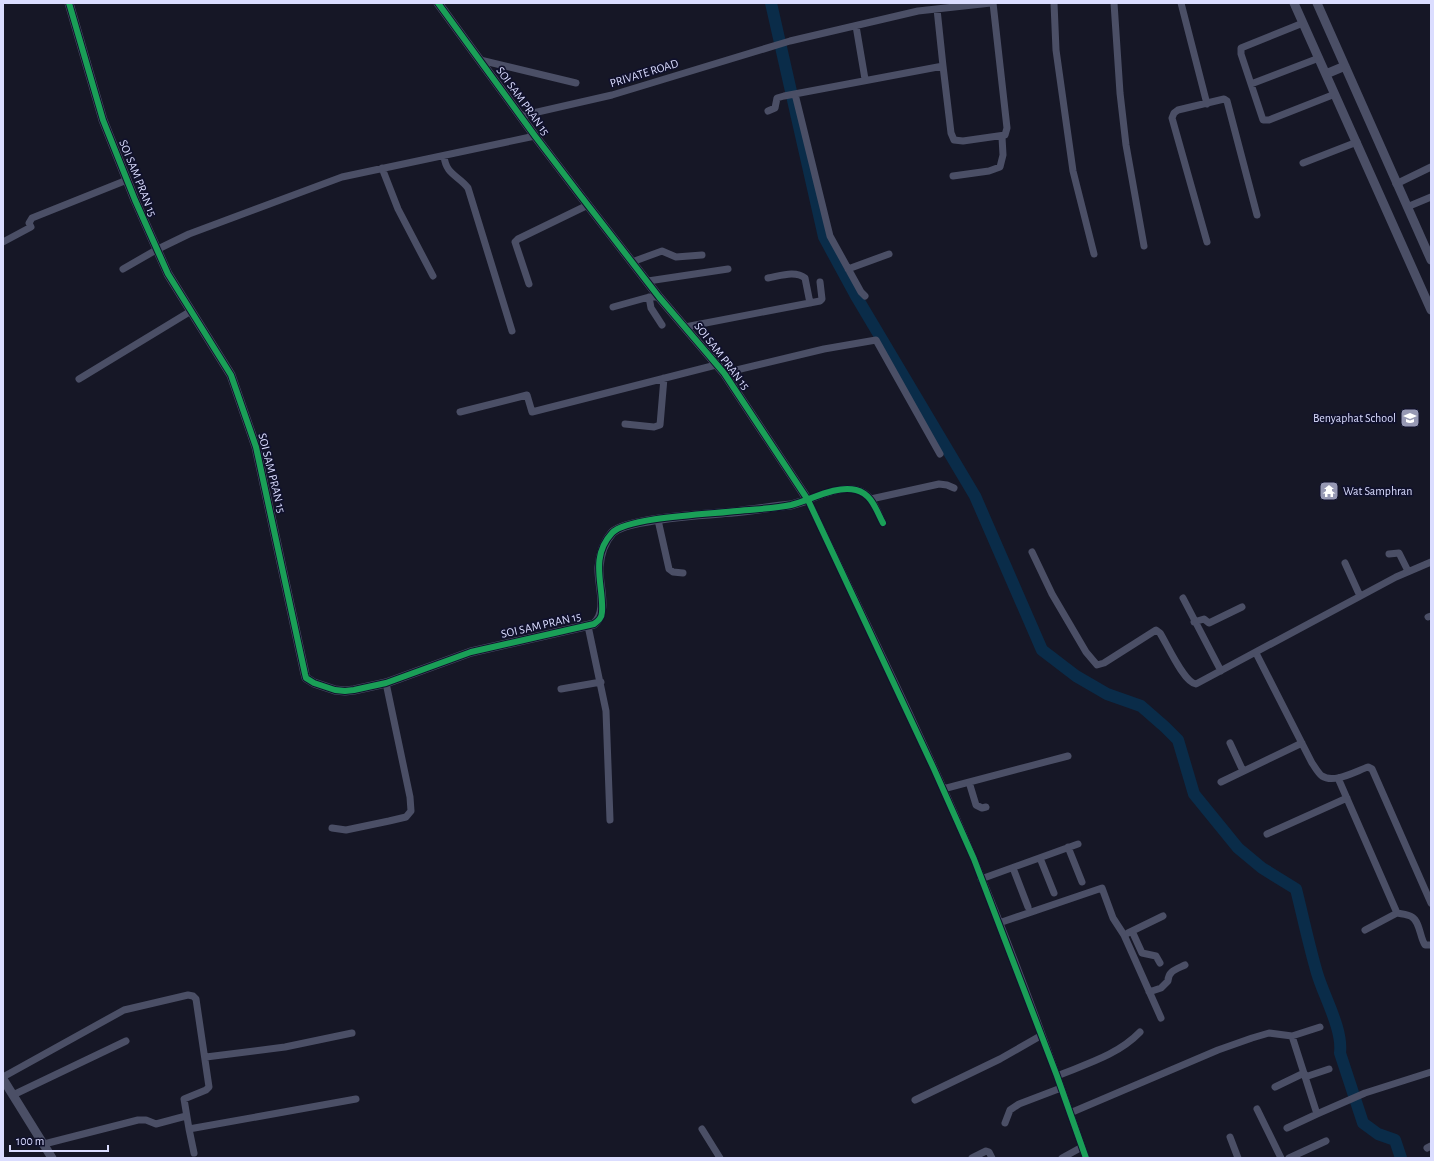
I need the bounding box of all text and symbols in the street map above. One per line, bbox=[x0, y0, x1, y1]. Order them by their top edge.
street label: PRIVATE ROAD bbox=[608, 57, 680, 89]
street label: SOI SAM PRAN 15 bbox=[494, 64, 552, 138]
street label: SOI SAM PRAN 15 bbox=[117, 138, 159, 218]
street label: SOI SAM PRAN 15 bbox=[692, 320, 752, 392]
school or university icon: Benyaphat School bbox=[1399, 407, 1421, 429]
place label: Benyaphat School bbox=[1313, 412, 1396, 425]
street label: SOI SAM PRAN 15 bbox=[256, 432, 288, 514]
temple icon: Wat Samphran bbox=[1318, 480, 1340, 502]
place label: Wat Samphran bbox=[1343, 485, 1412, 497]
street label: SOI SAM PRAN 15 bbox=[500, 610, 582, 640]
scale bar bbox=[10, 1127, 108, 1153]
text: 100 m bbox=[16, 1135, 44, 1147]

